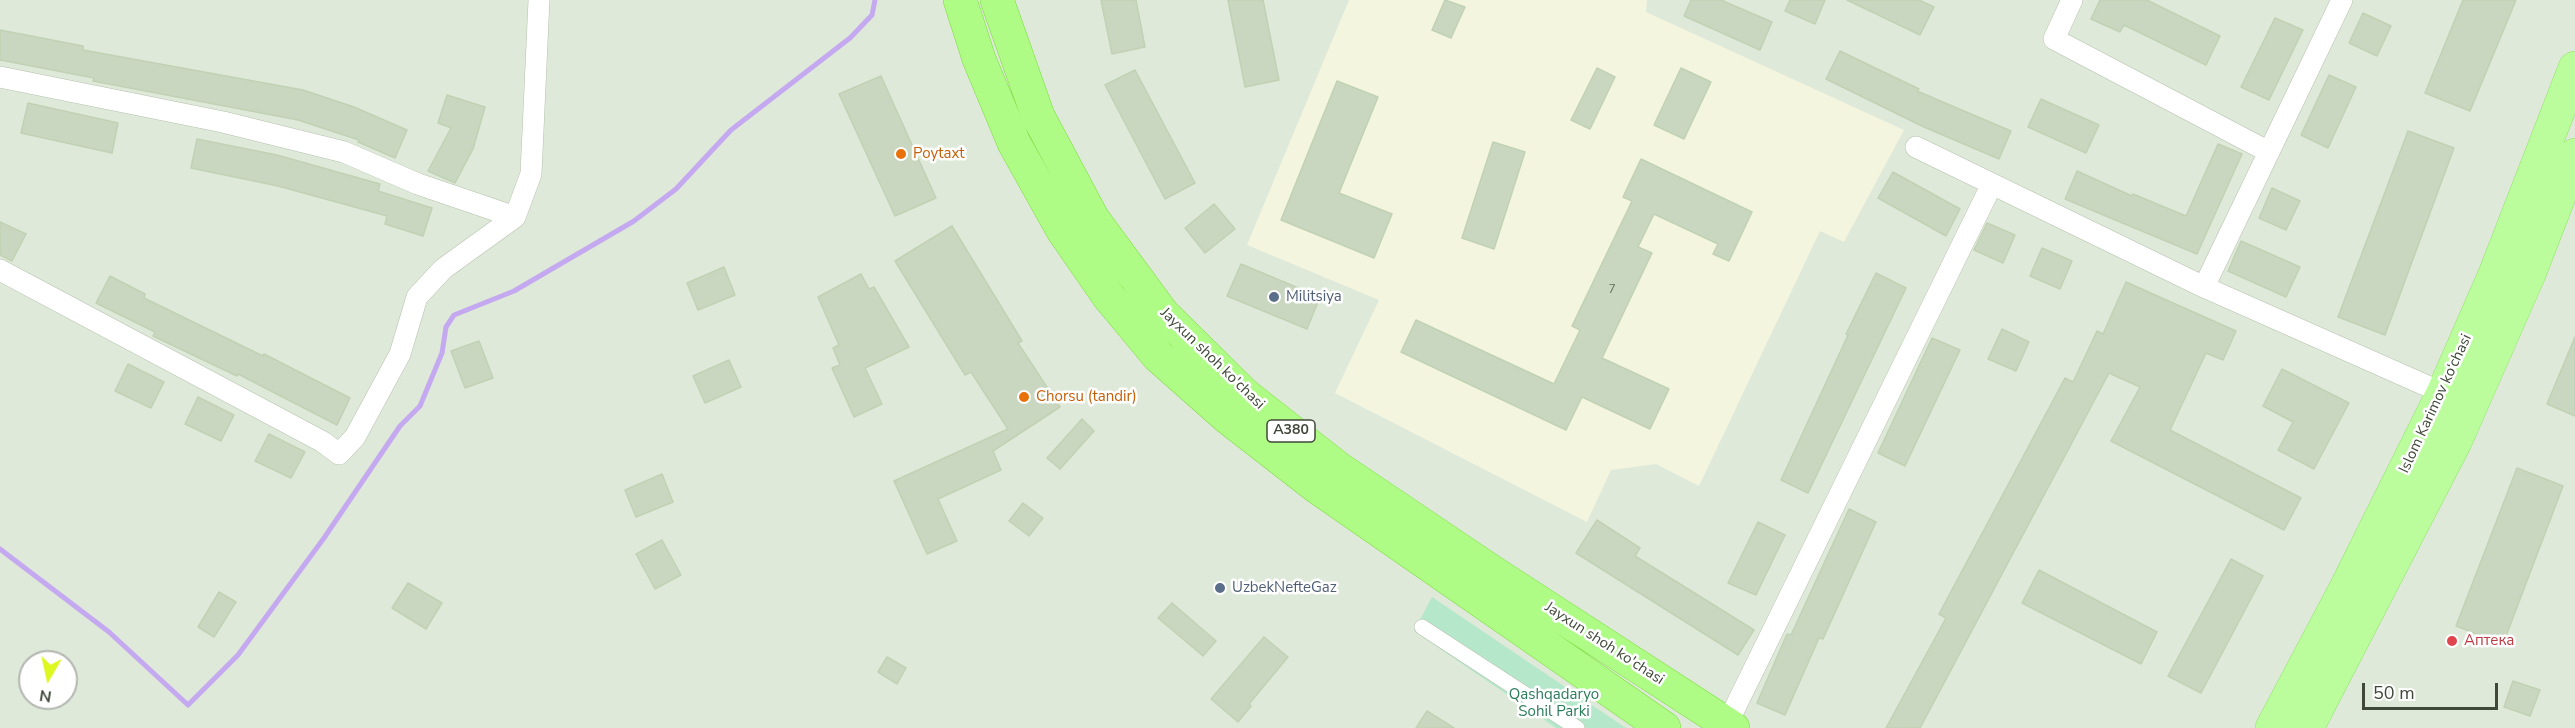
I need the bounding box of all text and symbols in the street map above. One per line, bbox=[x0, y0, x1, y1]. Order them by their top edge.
place label: Poytaxt bbox=[913, 145, 965, 163]
marker: Poytaxt bbox=[894, 147, 908, 161]
house number: 7 bbox=[1608, 283, 1616, 297]
place label: Militsiya bbox=[1286, 288, 1342, 306]
marker: Militsiya bbox=[1267, 290, 1281, 304]
street label: Jayxun shoh ko'chasi bbox=[1156, 304, 1268, 414]
street label: Islom Karimov ko‘chasi bbox=[2396, 332, 2476, 476]
place label: Chorsu (tandir) bbox=[1036, 388, 1137, 406]
marker: Chorsu (tandir) bbox=[1017, 390, 1031, 404]
road number: A380 bbox=[1267, 420, 1315, 442]
place label: UzbekNefteGaz bbox=[1232, 579, 1337, 597]
marker: UzbekNefteGaz bbox=[1213, 581, 1227, 595]
street label: Jayxun shoh ko'chasi bbox=[1541, 599, 1667, 689]
place label: Аптека bbox=[2464, 632, 2514, 650]
marker: Аптека bbox=[2445, 634, 2459, 648]
north arrow bbox=[18, 650, 78, 710]
scale bar bbox=[2365, 671, 2502, 709]
text: 50 m bbox=[2373, 681, 2415, 705]
text: N bbox=[38, 684, 53, 708]
park label: Qashqadaryo Sohil Parki bbox=[1509, 686, 1599, 721]

